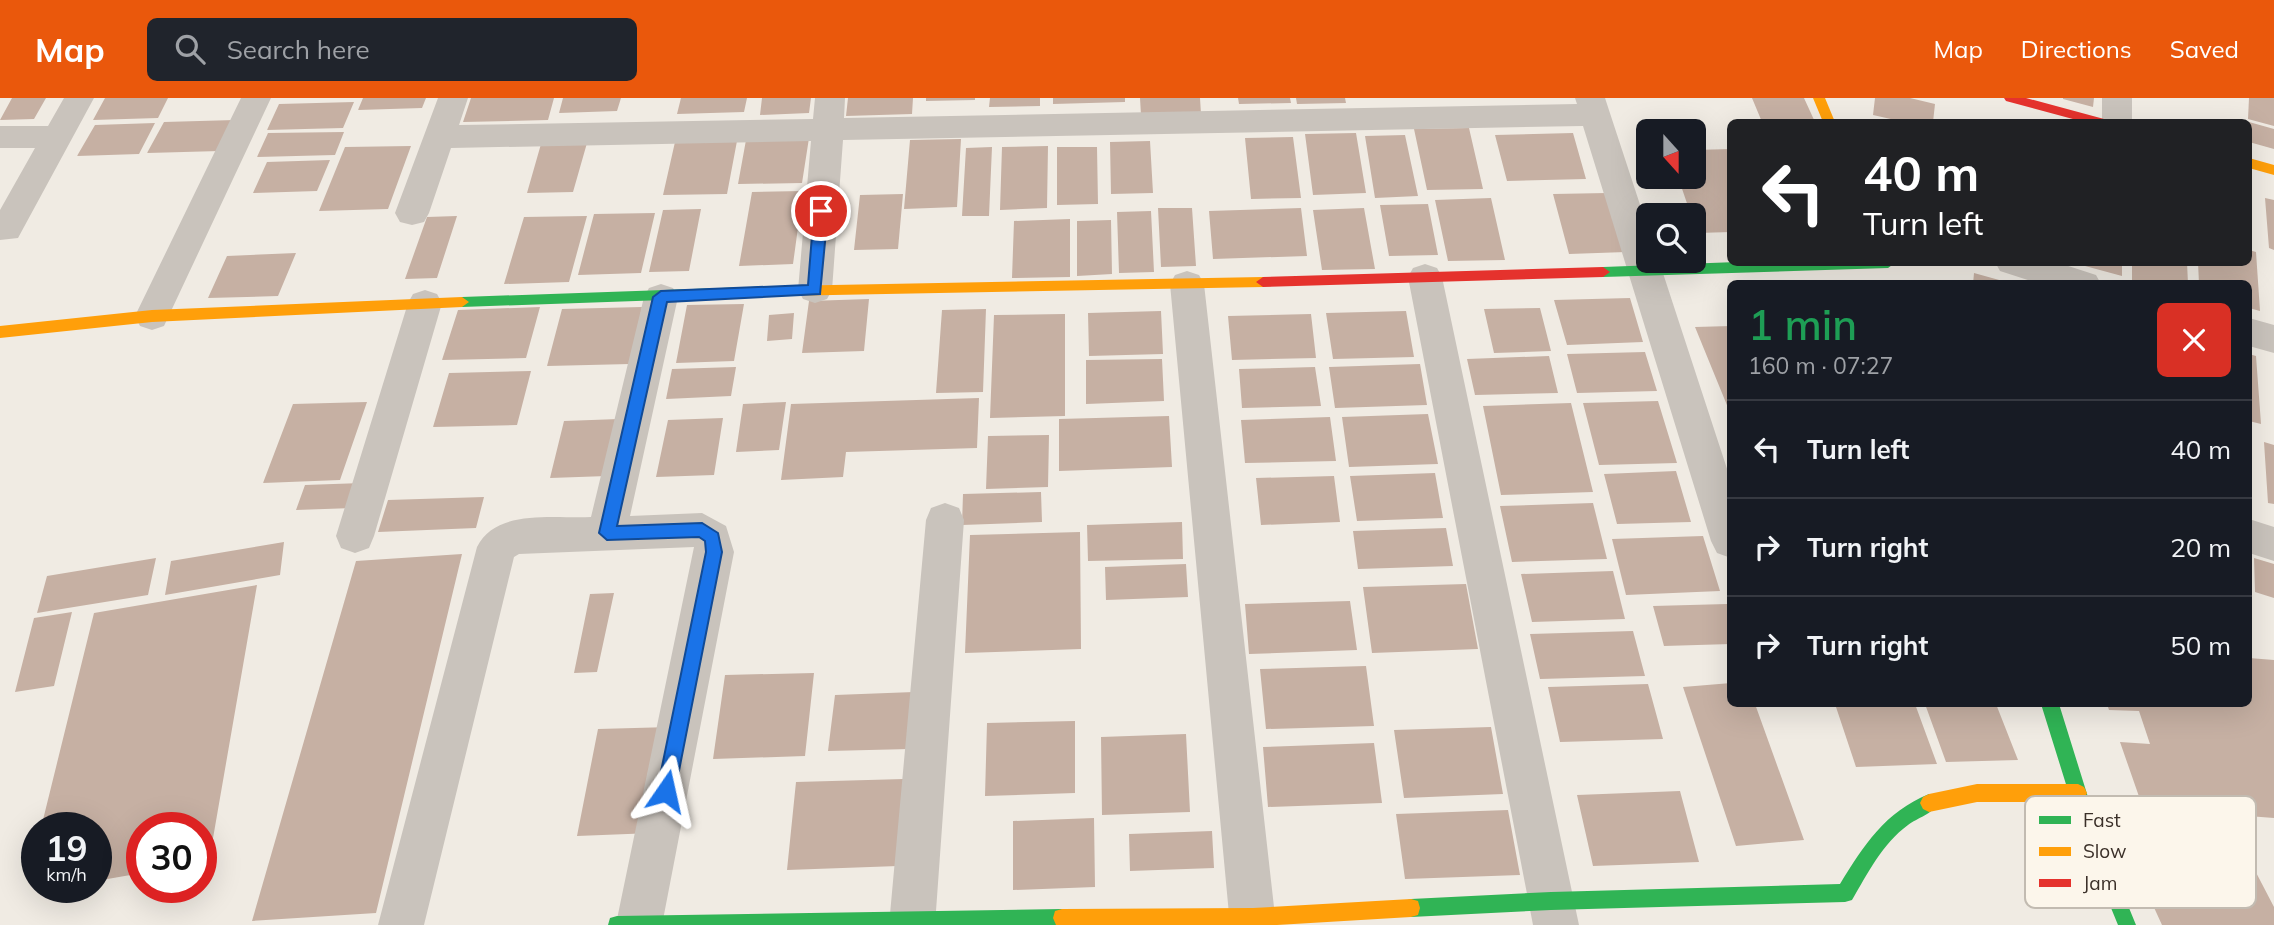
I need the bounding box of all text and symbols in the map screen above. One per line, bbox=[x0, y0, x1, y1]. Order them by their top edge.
search box bbox=[147, 18, 637, 81]
text: Map bbox=[35, 29, 105, 70]
icon: search bbox=[171, 30, 209, 68]
text: Search here bbox=[227, 33, 370, 66]
text: Map bbox=[1933, 34, 1983, 64]
text: Directions bbox=[2021, 34, 2132, 64]
text: Saved bbox=[2170, 34, 2239, 64]
north arrow bbox=[1636, 119, 1706, 189]
map controls bbox=[1636, 119, 1706, 273]
text: 40 m bbox=[1863, 142, 1979, 203]
icon: left bbox=[1748, 147, 1839, 238]
pin bbox=[791, 181, 851, 241]
icon: arrive bbox=[802, 192, 840, 230]
button: search bbox=[1636, 203, 1706, 273]
text: Turn left bbox=[1863, 203, 1983, 243]
text: 1 min bbox=[1748, 298, 1857, 351]
button: close bbox=[2157, 303, 2231, 377]
text: 160 m · 07:27 bbox=[1748, 351, 1893, 380]
icon: left bbox=[1748, 430, 1786, 468]
text: Turn left bbox=[1807, 433, 1909, 466]
text: 40 m bbox=[2170, 433, 2231, 466]
icon: right bbox=[1748, 528, 1786, 566]
text: Turn right bbox=[1807, 531, 1928, 564]
text: 20 m bbox=[2170, 531, 2231, 564]
icon: right bbox=[1748, 626, 1786, 664]
text: Turn right bbox=[1807, 629, 1928, 662]
text: 50 m bbox=[2170, 629, 2231, 662]
position arrow bbox=[629, 754, 703, 828]
legend bbox=[2025, 796, 2256, 908]
text: Fast bbox=[2083, 808, 2121, 832]
speed limit sign: 30 bbox=[126, 812, 217, 903]
text: 19 bbox=[45, 826, 88, 870]
text: Slow bbox=[2083, 839, 2127, 863]
text: km/h bbox=[46, 863, 87, 886]
text: Jam bbox=[2083, 871, 2117, 895]

